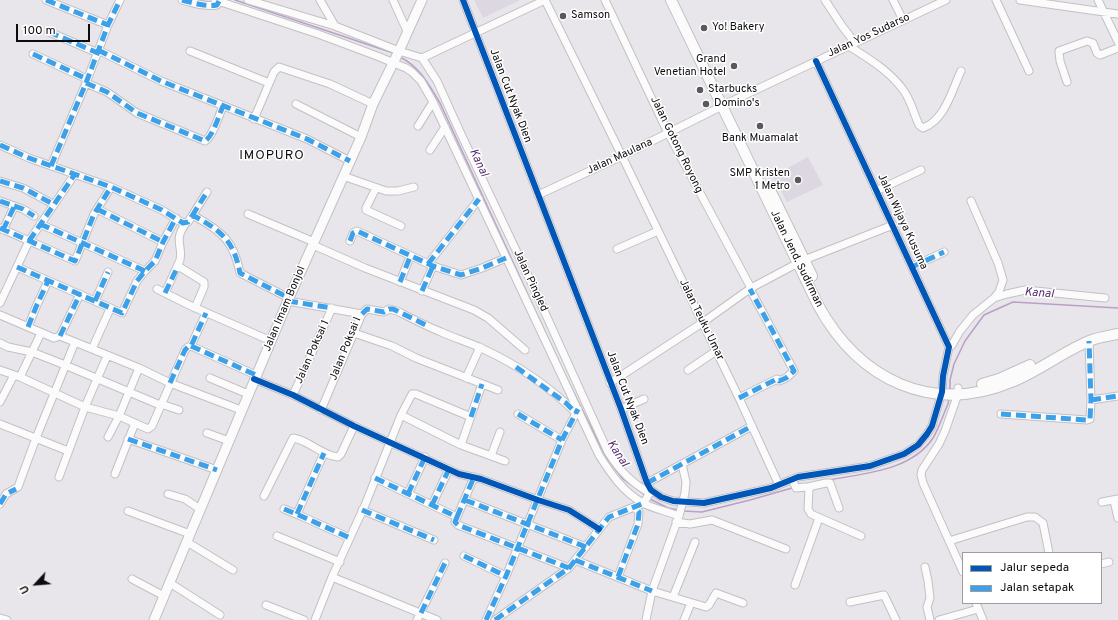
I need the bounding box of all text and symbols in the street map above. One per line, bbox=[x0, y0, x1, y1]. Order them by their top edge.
place label: Samson bbox=[571, 9, 610, 23]
marker: Samson bbox=[558, 11, 568, 21]
street label: Jalan Yos Sudarso bbox=[826, 11, 912, 61]
scale bar bbox=[18, 16, 92, 42]
place label: Yo! Bakery bbox=[712, 21, 765, 35]
text: 100 m bbox=[23, 23, 56, 39]
marker: Yo! Bakery bbox=[699, 23, 709, 33]
street label: Jalan Cut Nyak Dien bbox=[486, 47, 534, 145]
place label: Grand Venetian Hotel bbox=[654, 53, 726, 79]
marker: Grand Venetian Hotel bbox=[729, 61, 739, 71]
place label: Starbucks bbox=[708, 83, 757, 97]
marker: Starbucks bbox=[695, 85, 705, 95]
street label: Jalan Gotong Royong bbox=[647, 95, 705, 195]
place label: Domino's bbox=[714, 97, 760, 111]
marker: Domino's bbox=[701, 99, 711, 109]
marker: Bank Muamalat bbox=[755, 121, 765, 131]
place label: Bank Muamalat bbox=[722, 132, 798, 146]
street label: Jalan Maulana bbox=[585, 136, 655, 178]
water label: Kanal bbox=[465, 147, 491, 179]
district label: IMOPURO bbox=[239, 148, 305, 164]
place label: SMP Kristen 1 Metro bbox=[730, 167, 790, 193]
street label: Jalan Wijaya Kusuma bbox=[874, 172, 930, 272]
marker: SMP Kristen 1 Metro bbox=[793, 175, 803, 185]
street label: Jalan Jend. Sudirman bbox=[767, 208, 825, 310]
street label: Jalan Pingled bbox=[510, 248, 550, 314]
street label: Jalan Imam Bonjol bbox=[261, 264, 309, 354]
street label: Jalan Teuku Umar bbox=[676, 277, 726, 363]
water label: Kanal bbox=[1024, 286, 1054, 302]
street label: Jalan Poksai I bbox=[327, 315, 365, 383]
street label: Jalan Poksai 1 bbox=[293, 318, 333, 386]
street label: Jalan Cut Nyak Dien bbox=[603, 349, 651, 447]
water label: Kanal bbox=[603, 438, 631, 470]
legend bbox=[962, 552, 1102, 604]
text: Jalur sepeda bbox=[1000, 560, 1069, 576]
north arrow bbox=[16, 564, 56, 604]
text: Jalan setapak bbox=[1000, 580, 1074, 596]
text: U bbox=[17, 583, 33, 596]

